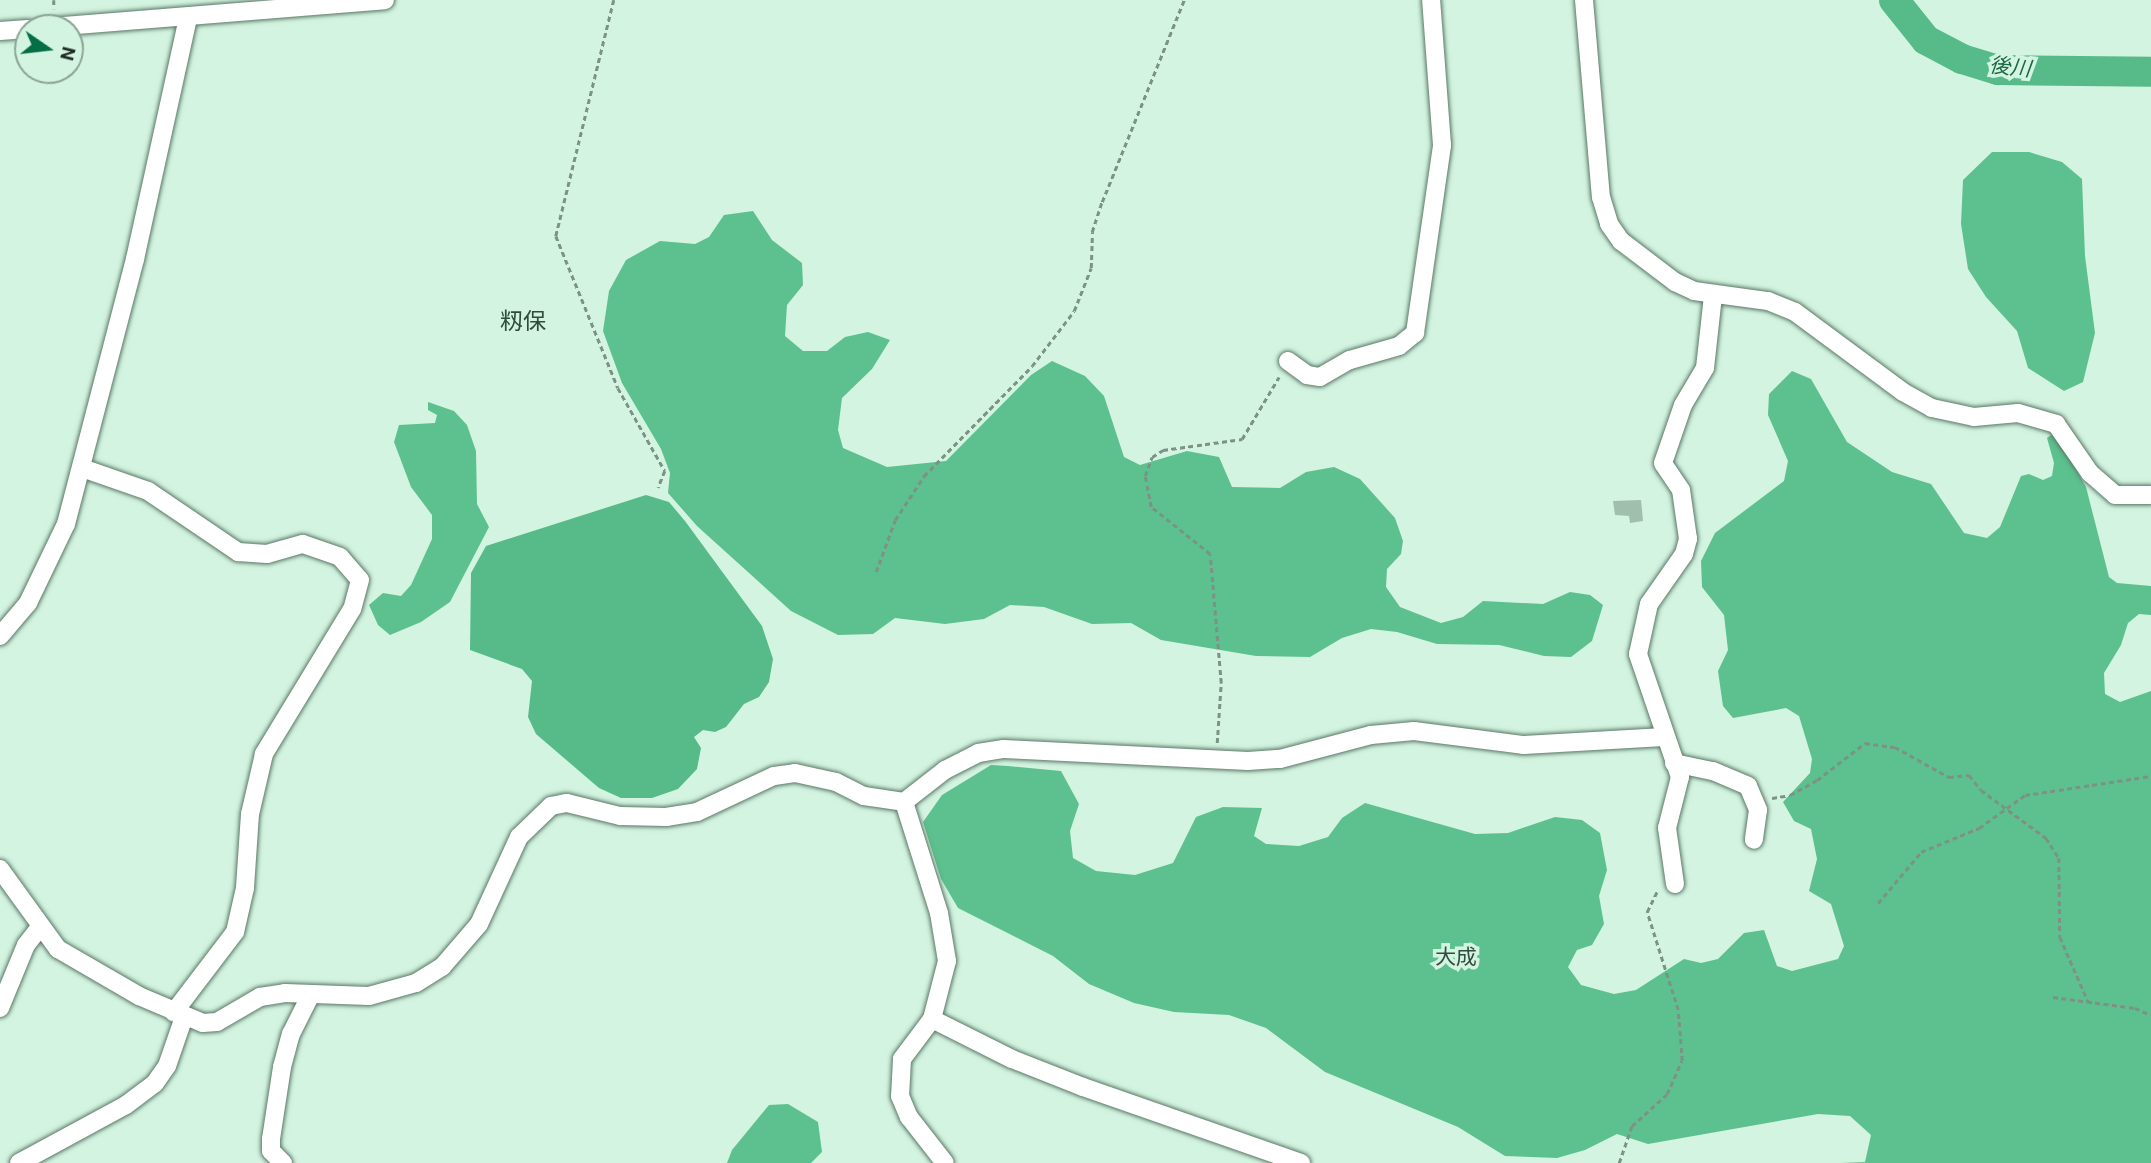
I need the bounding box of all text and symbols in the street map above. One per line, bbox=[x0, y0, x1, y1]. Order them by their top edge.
north arrow bbox=[14, 14, 84, 84]
text: N bbox=[55, 44, 81, 63]
water label: 後川 bbox=[1988, 52, 2032, 82]
district label: 籾保 bbox=[500, 308, 546, 336]
district label: 大成 bbox=[1435, 944, 1477, 970]

